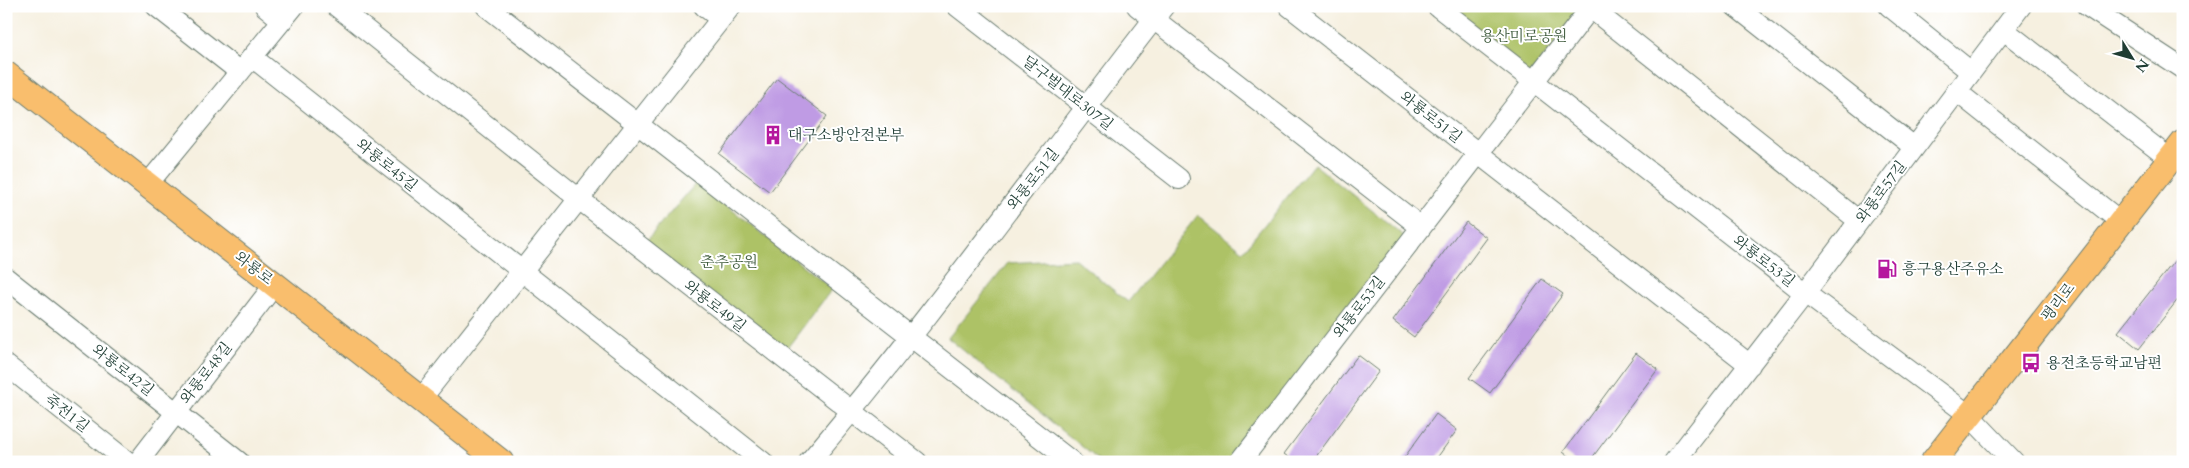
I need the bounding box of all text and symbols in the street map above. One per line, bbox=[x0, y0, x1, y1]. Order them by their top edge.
park label: 용산미로공원 bbox=[1481, 26, 1567, 46]
north arrow bbox=[2106, 32, 2156, 82]
street label: 달구벌대로307길 bbox=[1019, 51, 1117, 135]
text: N bbox=[2131, 55, 2153, 76]
street label: 와룡로51길 bbox=[1396, 87, 1466, 147]
building icon: 대구소방안전본부 bbox=[762, 124, 784, 146]
place label: 대구소방안전본부 bbox=[788, 125, 904, 145]
street label: 와룡로45길 bbox=[352, 134, 422, 196]
street label: 와룡로51길 bbox=[1003, 144, 1063, 214]
street label: 와룡로57길 bbox=[1851, 157, 1911, 227]
street label: 와룡로53길 bbox=[1729, 231, 1799, 291]
street label: 와룡로 bbox=[231, 247, 278, 290]
park label: 춘추공원 bbox=[700, 252, 758, 272]
fuel station icon: 흥구용산주유소 bbox=[1876, 258, 1898, 280]
place label: 흥구용산주유소 bbox=[1902, 259, 2004, 279]
street label: 와룡로53길 bbox=[1329, 272, 1389, 342]
street label: 와룡로49길 bbox=[680, 276, 750, 336]
street label: 평리로 bbox=[2037, 278, 2080, 325]
street label: 와룡로48길 bbox=[176, 338, 236, 408]
street label: 와룡로42길 bbox=[88, 340, 158, 400]
bus stop icon: 용전초등학교남편 bbox=[2020, 352, 2042, 374]
place label: 용전초등학교남편 bbox=[2046, 353, 2162, 373]
street label: 죽전1길 bbox=[41, 389, 93, 437]

